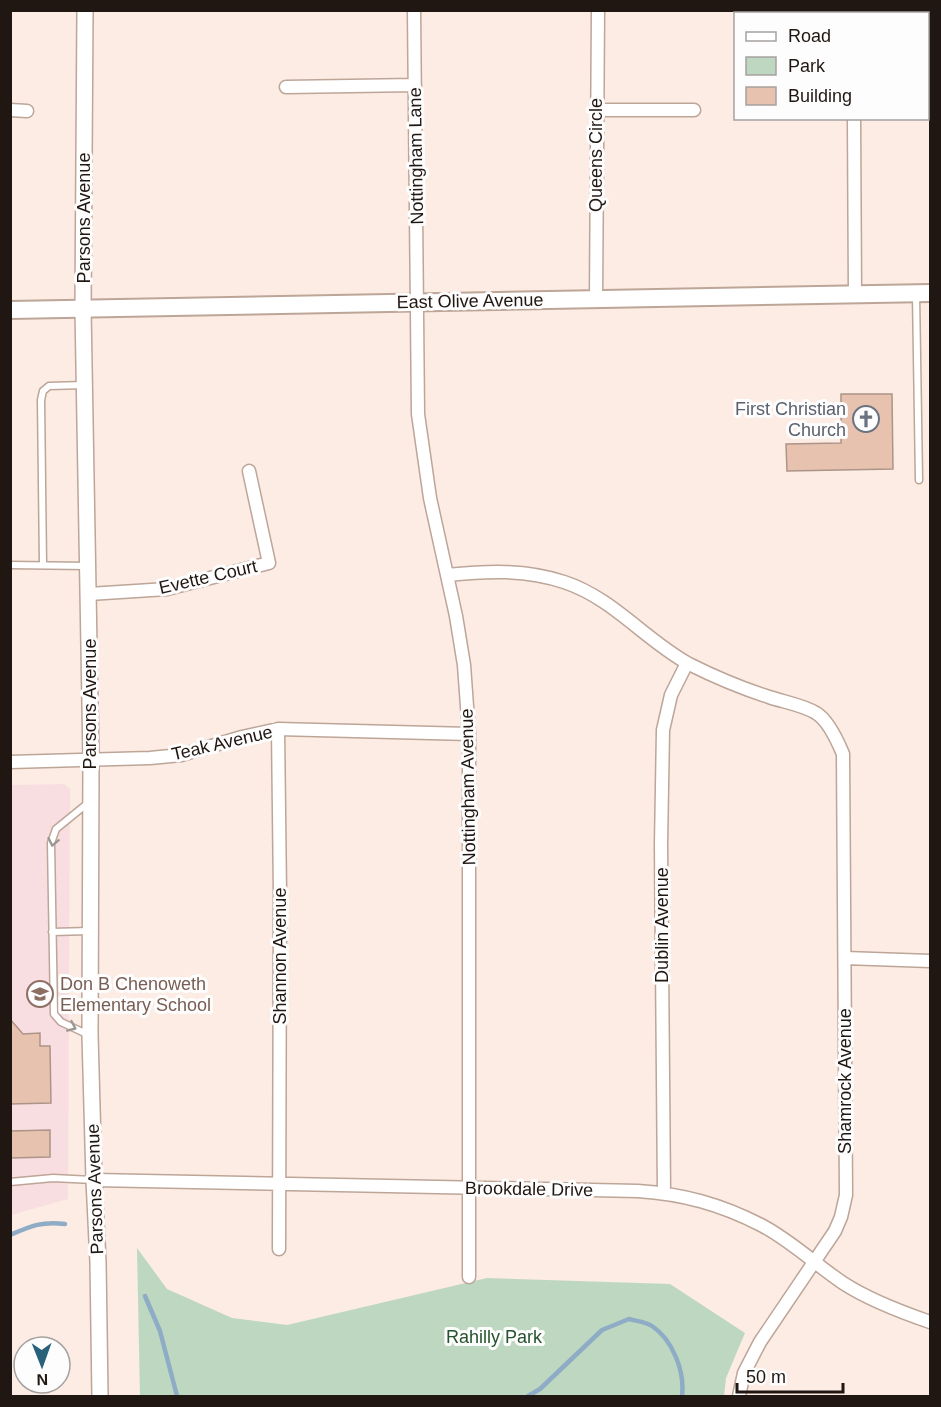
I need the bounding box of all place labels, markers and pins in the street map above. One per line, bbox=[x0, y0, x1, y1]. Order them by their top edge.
place label: First Christian Church bbox=[735, 399, 846, 440]
church icon: First Christian Church bbox=[851, 404, 881, 434]
place label: Don B Chenoweth Elementary School bbox=[60, 974, 211, 1015]
school or university icon: Don B Chenoweth Elementary School bbox=[25, 979, 55, 1009]

